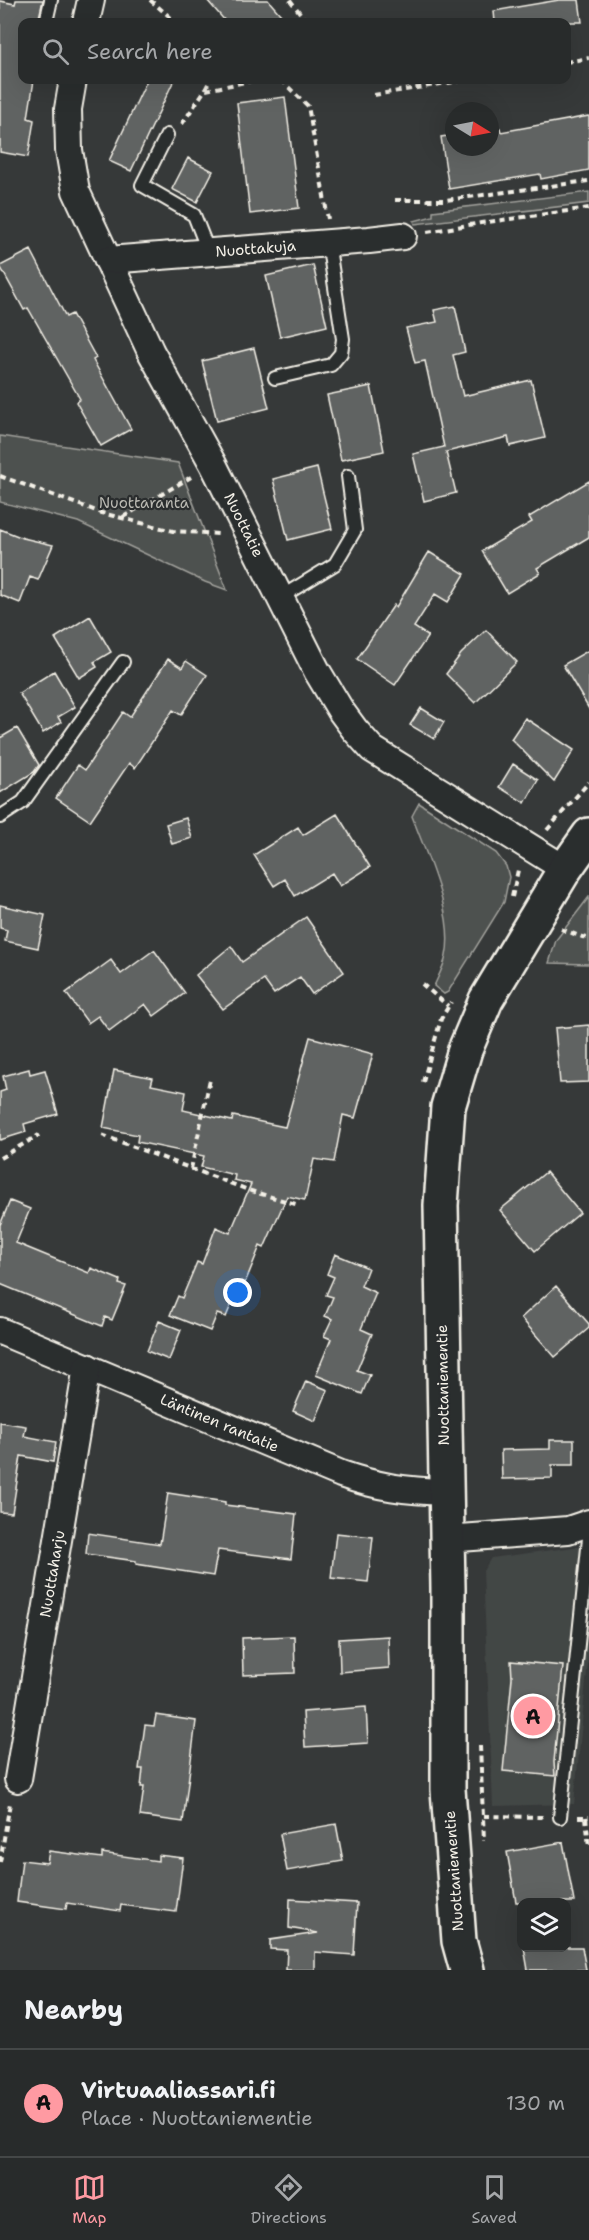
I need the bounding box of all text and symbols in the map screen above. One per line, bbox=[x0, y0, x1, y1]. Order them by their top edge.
search box bbox=[18, 18, 571, 84]
icon: search bbox=[39, 35, 72, 68]
text: Search here bbox=[87, 37, 213, 66]
north arrow bbox=[445, 102, 499, 156]
street label: Nuottakuja bbox=[215, 236, 297, 262]
street label: Nuottatie bbox=[219, 490, 268, 560]
park label: Nuottaranta bbox=[99, 493, 190, 513]
your location bbox=[223, 1278, 252, 1307]
street label: Nuottaniementie bbox=[432, 1324, 454, 1446]
street label: Läntinen rantatie bbox=[157, 1389, 282, 1457]
street label: Nuottaharju bbox=[35, 1529, 70, 1619]
pin: A bbox=[514, 1694, 552, 1738]
street label: Nuottaniementie bbox=[440, 1810, 468, 1932]
map controls bbox=[517, 1898, 571, 1952]
button: layers bbox=[517, 1898, 571, 1952]
text: Nearby bbox=[24, 1992, 123, 2027]
text: Virtuaaliassari.fi bbox=[81, 2076, 276, 2105]
text: A bbox=[36, 2090, 51, 2116]
text: 130 m bbox=[506, 2090, 565, 2116]
text: Place · Nuottaniementie bbox=[81, 2105, 313, 2131]
tab: Map bbox=[72, 2171, 106, 2228]
tab: Directions bbox=[251, 2171, 327, 2228]
tab: Saved bbox=[471, 2171, 517, 2228]

